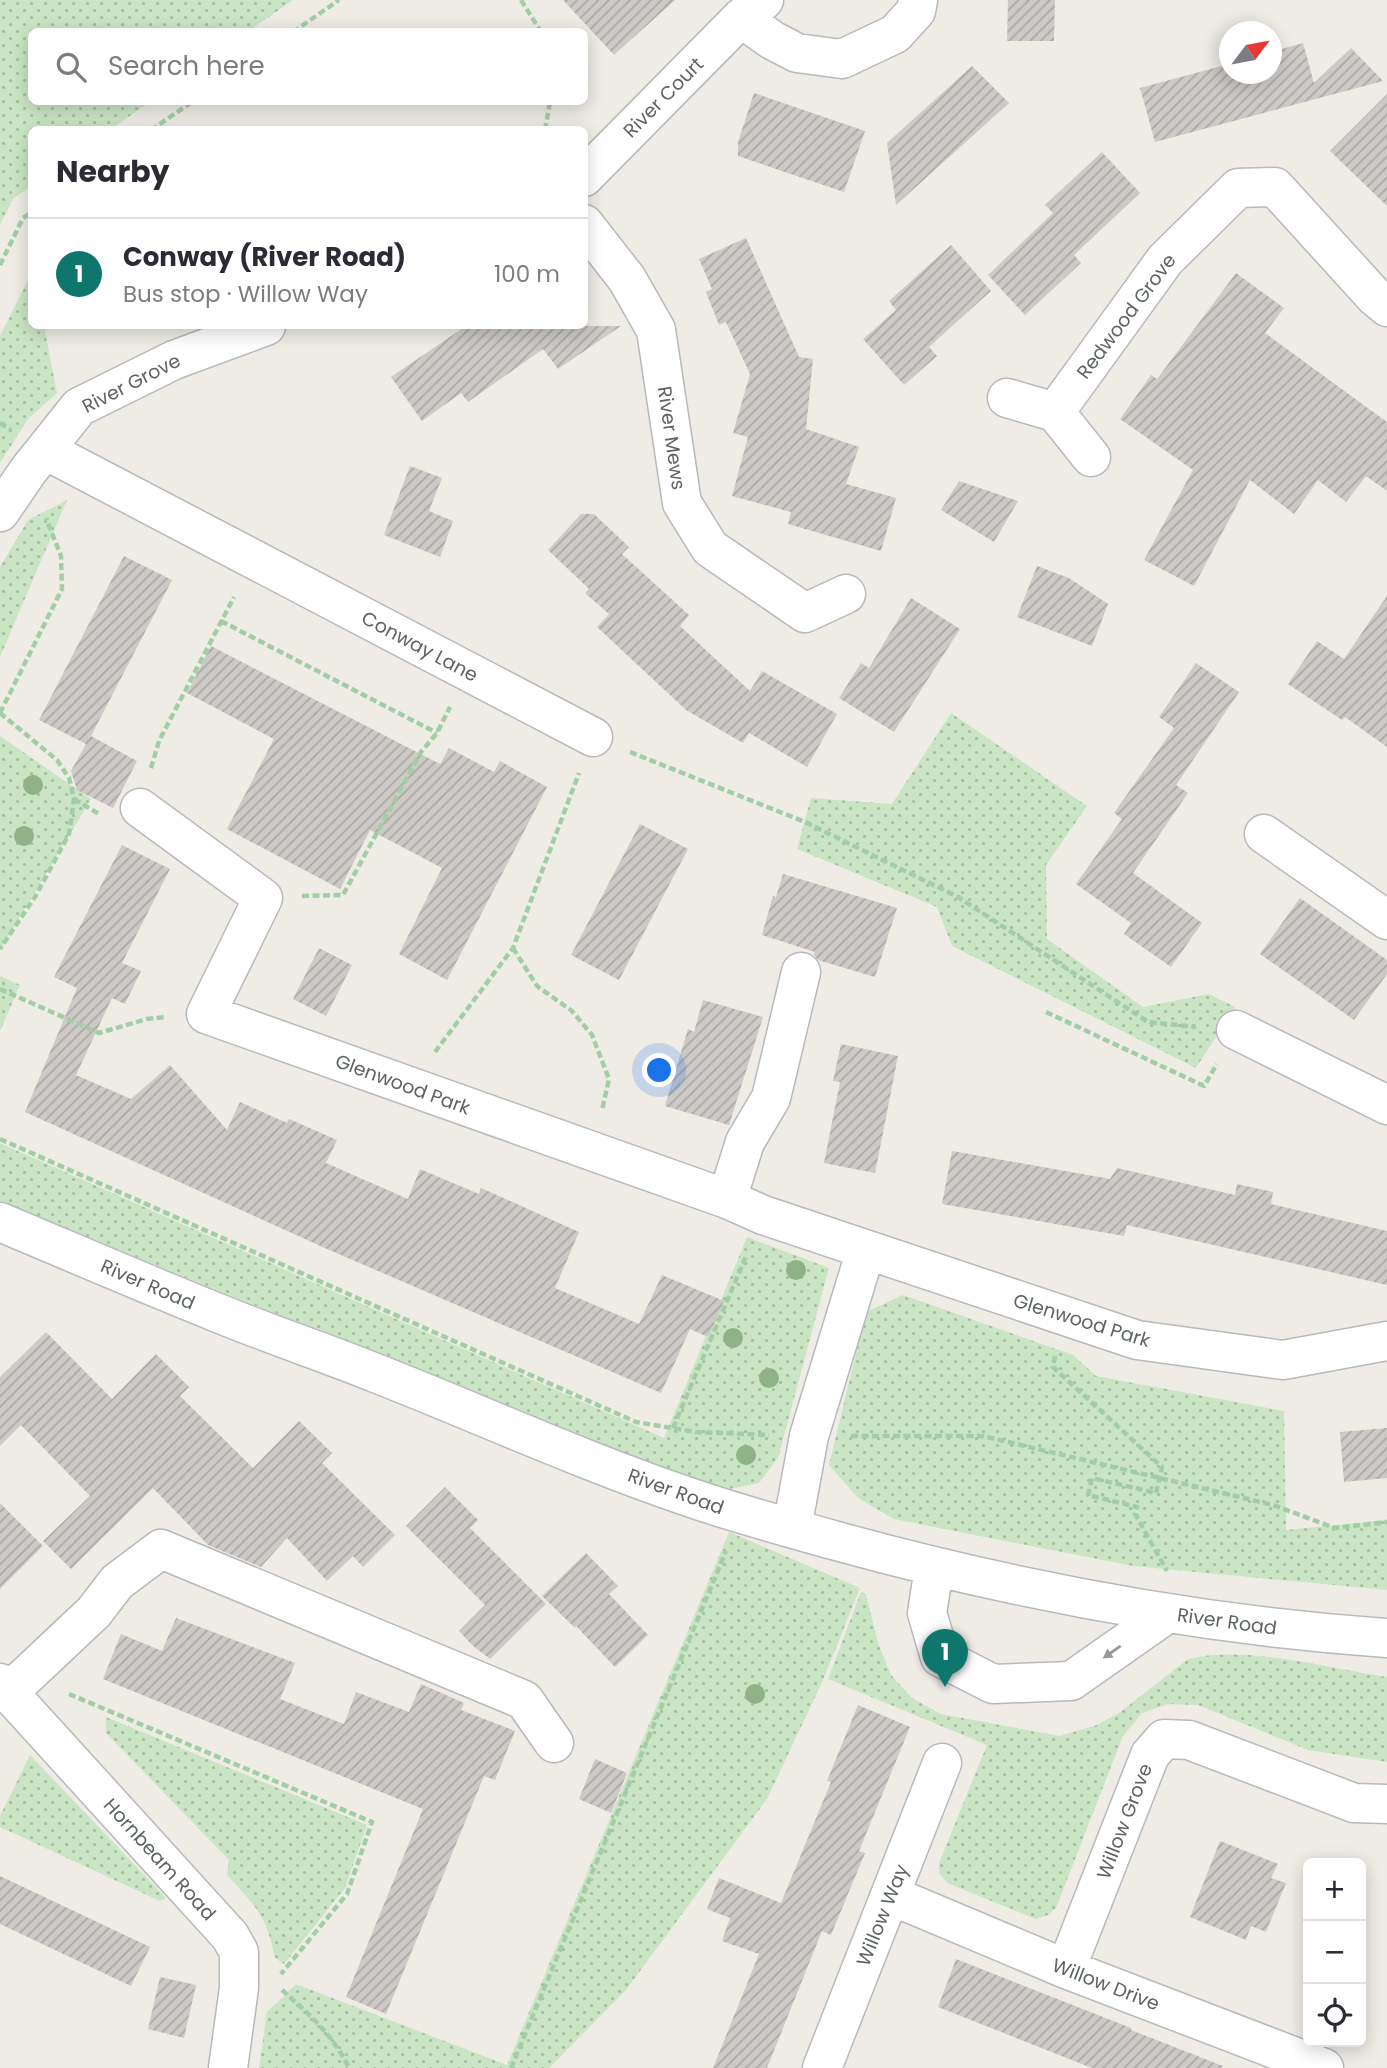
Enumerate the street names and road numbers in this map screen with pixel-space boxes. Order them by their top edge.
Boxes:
street label: River Court [617,51,710,144]
street label: Redwood Grove [1070,248,1182,385]
street label: River Grove [77,347,185,420]
street label: River Mews [651,384,692,492]
street label: Conway Lane [357,604,483,688]
street label: Glenwood Park [332,1048,474,1121]
street label: River Road [96,1252,199,1316]
street label: Glenwood Park [1010,1287,1154,1354]
street label: River Road [624,1462,728,1521]
street label: River Road [1175,1601,1278,1642]
street label: Willow Grove [1090,1759,1159,1883]
street label: Hornbeam Road [97,1792,222,1926]
street label: Willow Way [850,1860,915,1970]
street label: Willow Drive [1048,1952,1163,2017]

